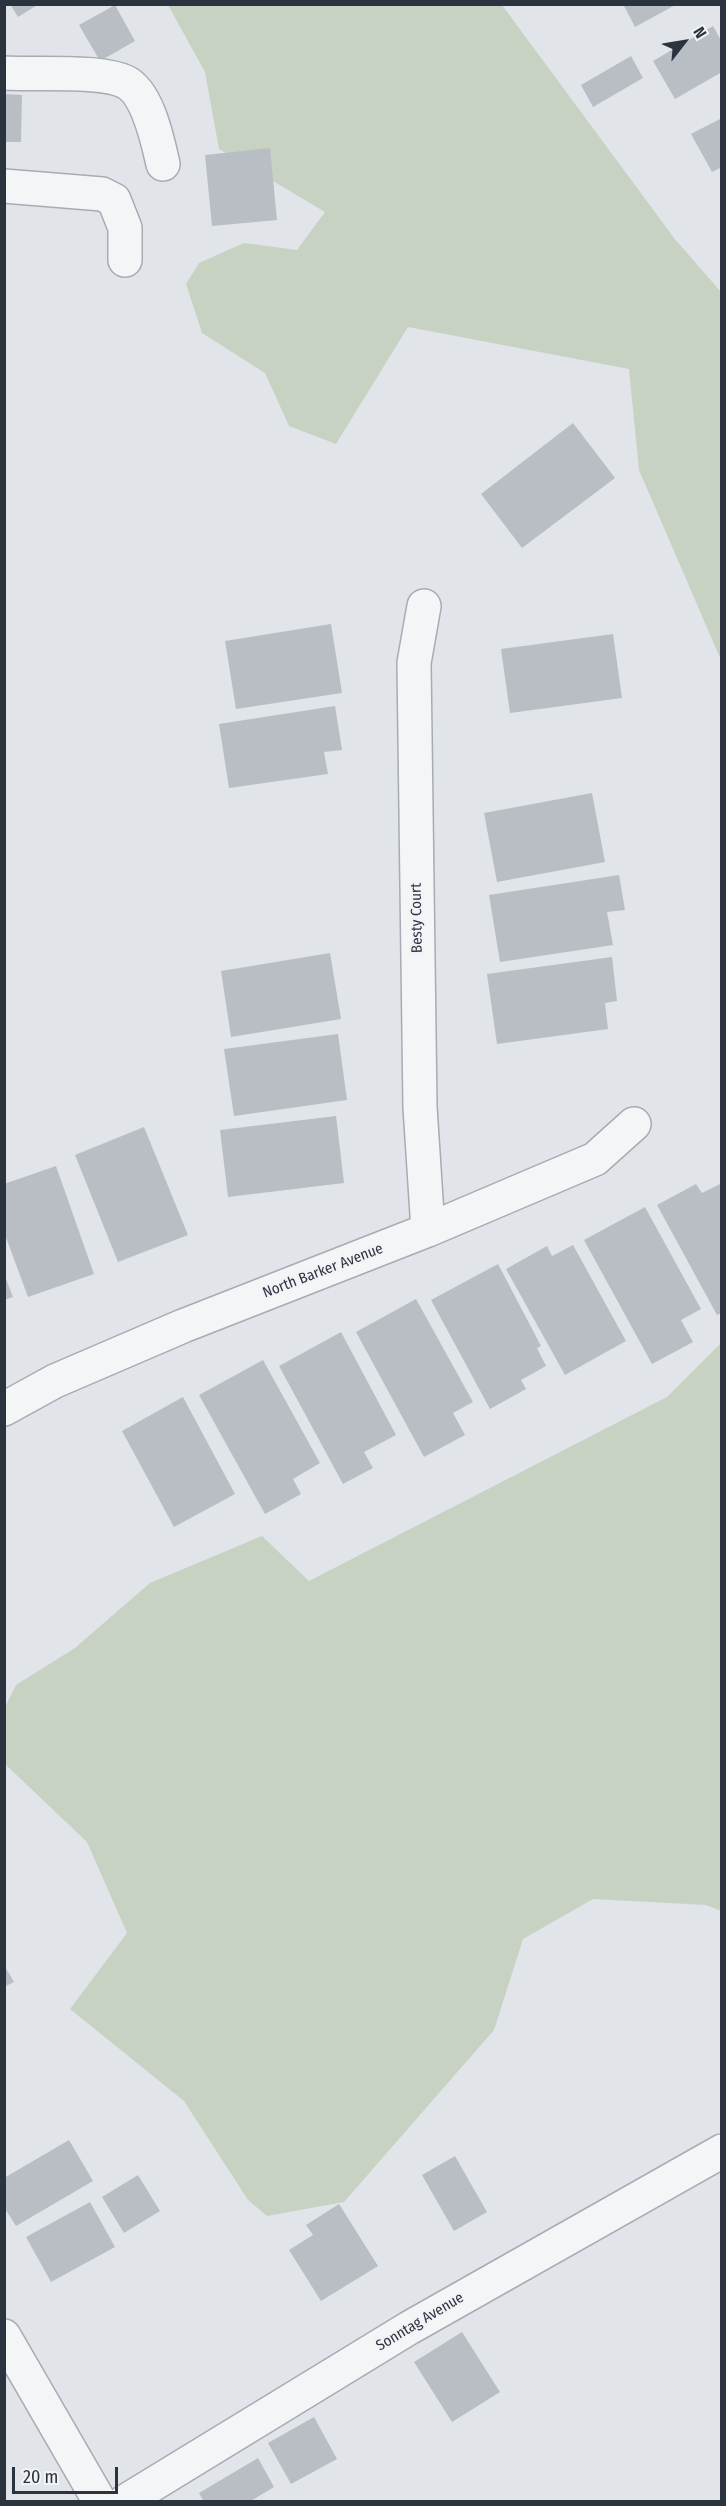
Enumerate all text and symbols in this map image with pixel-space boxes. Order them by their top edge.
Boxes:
north arrow [654,12,714,72]
text: N [689,23,710,41]
street label: Besty Court [407,883,427,953]
street label: North Barker Avenue [260,1240,386,1302]
street label: Sonntag Avenue [373,2289,467,2355]
scale bar [15,2455,122,2493]
text: 20 m [23,2466,58,2488]

